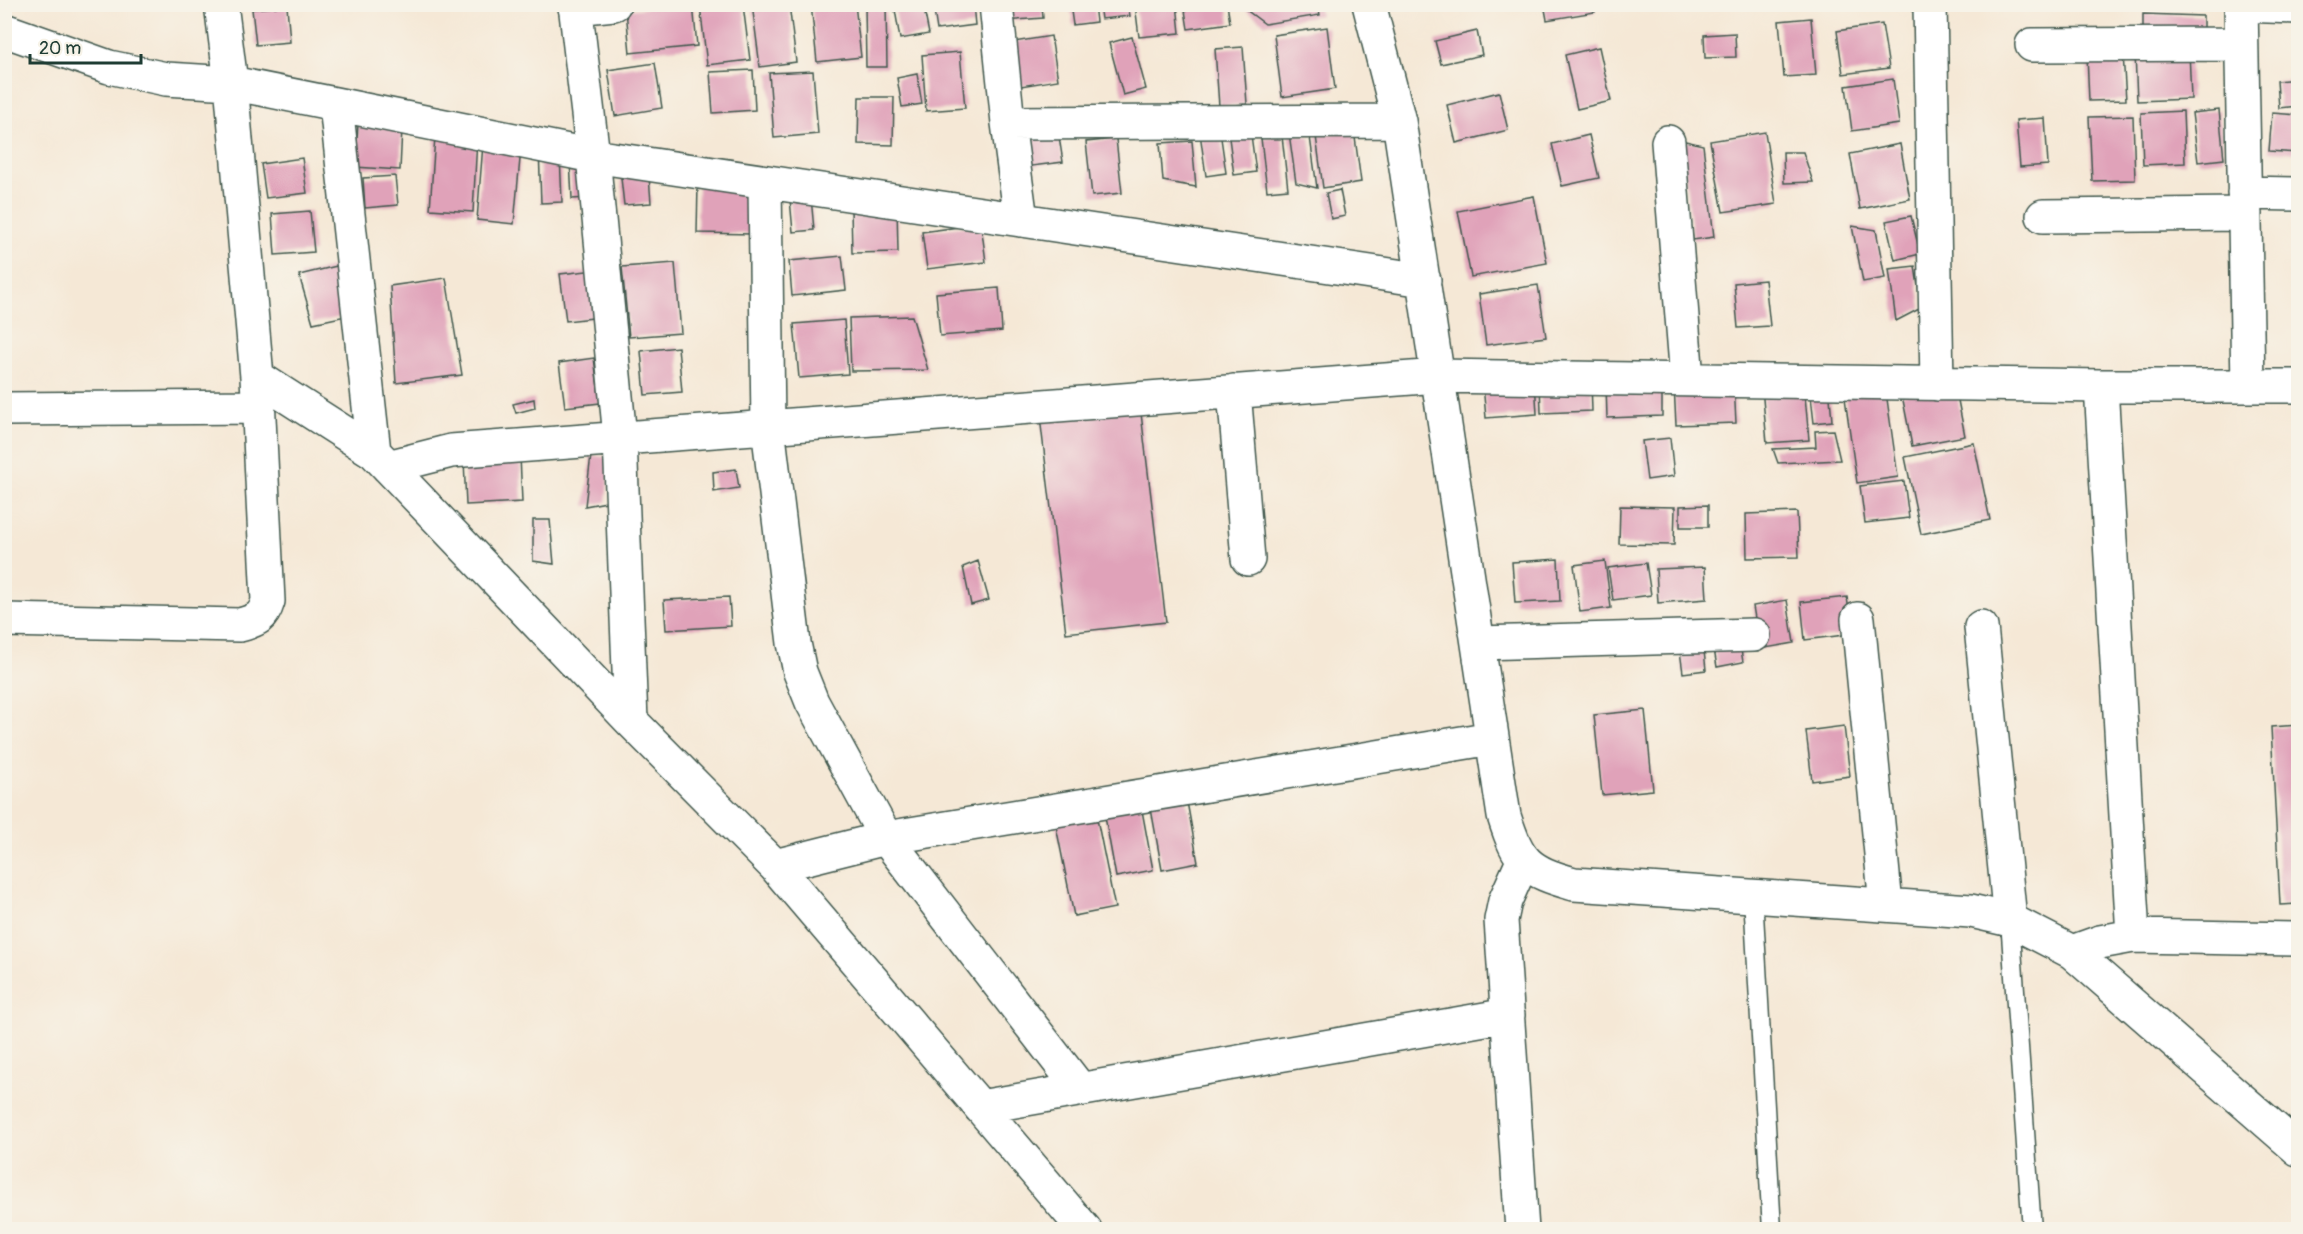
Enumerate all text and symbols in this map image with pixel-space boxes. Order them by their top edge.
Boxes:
scale bar [30,27,141,65]
text: 20 m [39,37,81,60]

